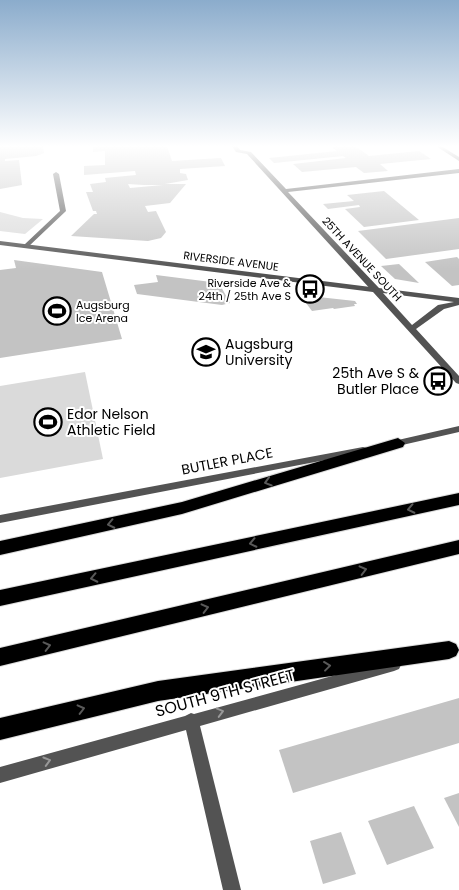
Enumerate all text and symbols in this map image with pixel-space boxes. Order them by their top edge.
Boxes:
street label: 25TH AVENUE SOUTH [319,213,405,305]
street label: RIVERSIDE AVENUE [182,247,280,275]
bus stop icon: Riverside Ave & 24th / 25th Ave S [295,274,325,304]
place label: Riverside Ave & 24th / 25th Ave S [199,275,292,304]
sports icon: Augsburg Ice Arena [42,296,72,326]
place label: Augsburg Ice Arena [76,297,130,326]
place label: Augsburg University [225,334,293,370]
school or university icon: Augsburg University [191,337,221,367]
place label: 25th Ave S & Butler Place [332,363,420,399]
bus stop icon: 25th Ave S & Butler Place [423,366,453,396]
place label: Edor Nelson Athletic Field [67,404,155,440]
sports icon: Edor Nelson Athletic Field [33,407,63,437]
street label: BUTLER PLACE [180,442,274,480]
one-way arrow [264,477,272,487]
one-way arrow [407,503,416,514]
one-way arrow [106,518,115,529]
one-way arrow [248,538,257,548]
one-way arrow [359,565,368,576]
one-way arrow [89,572,98,583]
one-way arrow [201,603,210,614]
one-way arrow [43,641,52,652]
one-way arrow [323,662,332,672]
street label: SOUTH 9TH STREET [153,663,298,723]
one-way arrow [77,704,85,714]
one-way arrow [216,708,224,718]
one-way arrow [42,757,50,767]

